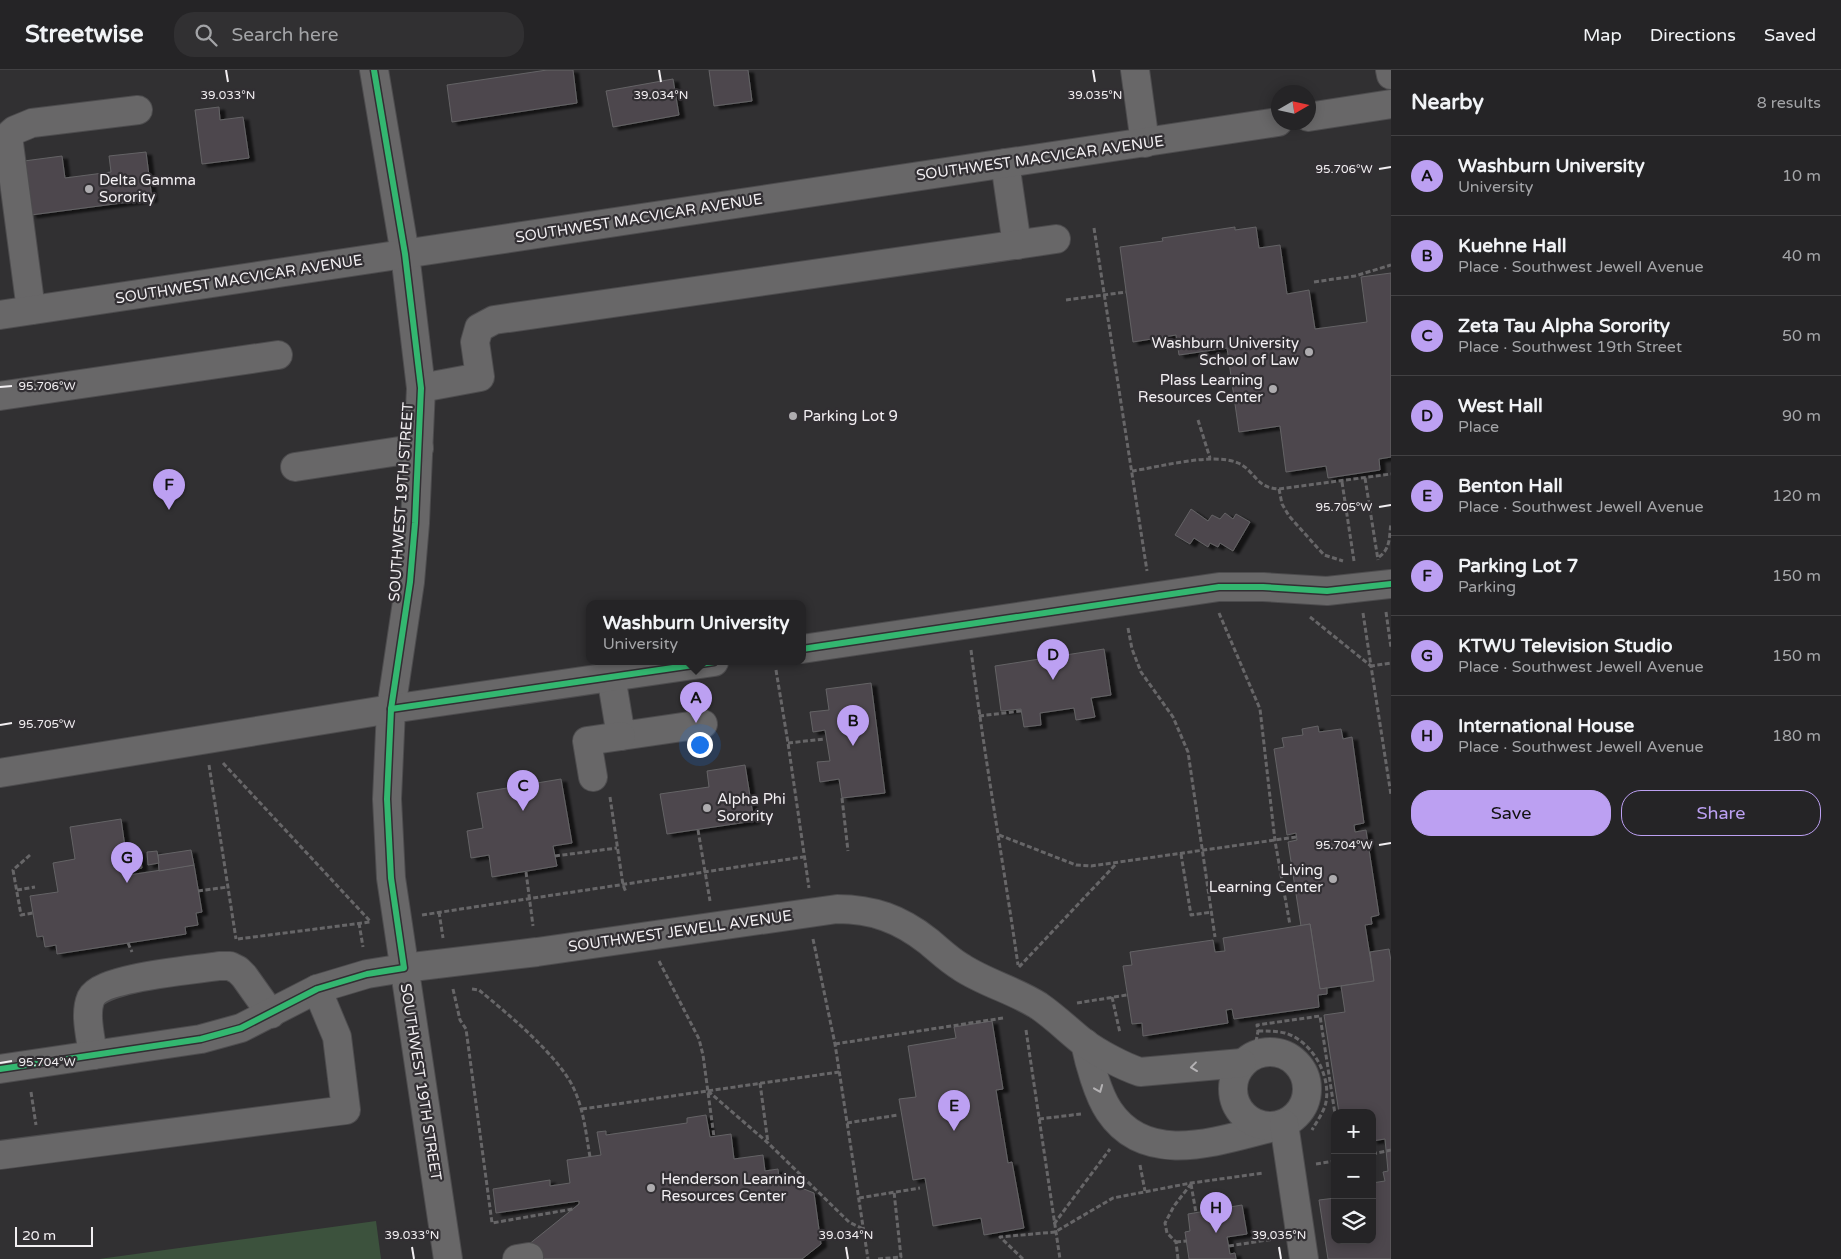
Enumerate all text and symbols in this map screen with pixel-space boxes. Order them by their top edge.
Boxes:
search box [174,12,524,57]
text: Streetwise [25,20,144,49]
icon: search [192,21,220,49]
text: Search here [232,24,338,46]
text: Map [1583,24,1622,46]
text: Directions [1650,24,1736,46]
text: Saved [1764,24,1816,46]
north arrow [1271,85,1316,130]
text: 39.033°N [201,88,255,102]
text: 39.034°N [634,88,688,102]
text: 39.035°N [1068,88,1122,102]
text: Nearby [1411,90,1484,115]
text: 8 results [1757,93,1821,113]
street label: SOUTHWEST MACVICAR AVENUE [915,132,1165,184]
text: Washburn University [1458,155,1645,177]
text: 95.706°W [1315,162,1373,176]
text: A [1421,166,1433,186]
text: 10 m [1782,166,1821,186]
place label: Delta Gamma Sorority [99,171,196,206]
text: University [1458,177,1533,197]
marker: Delta Gamma Sorority [83,183,95,195]
street label: SOUTHWEST MACVICAR AVENUE [514,190,764,246]
text: Kuehne Hall [1458,235,1566,257]
text: B [1421,246,1433,266]
text: 40 m [1782,246,1821,266]
street label: SOUTHWEST MACVICAR AVENUE [114,251,364,307]
text: Place · Southwest Jewell Avenue [1458,257,1704,277]
text: Zeta Tau Alpha Sorority [1458,315,1670,337]
text: C [1421,326,1433,346]
text: 50 m [1782,326,1821,346]
place label: Washburn University School of Law [1152,334,1299,369]
text: Place · Southwest 19th Street [1458,337,1682,357]
marker: Washburn University School of Law [1303,346,1315,358]
place label: Plass Learning Resources Center [1138,371,1263,406]
text: 95.706°W [18,379,76,393]
marker: Plass Learning Resources Center [1267,383,1279,395]
text: West Hall [1458,395,1543,417]
street label: SOUTHWEST 19TH STREET [385,402,417,602]
text: D [1421,406,1433,426]
text: 90 m [1782,406,1821,426]
place label: Parking Lot 9 [803,407,898,425]
marker: Parking Lot 9 [787,410,799,422]
text: Place [1458,417,1499,437]
pin: F [153,469,185,510]
text: Benton Hall [1458,475,1563,497]
text: E [1422,486,1432,506]
text: 120 m [1772,486,1821,506]
text: Place · Southwest Jewell Avenue [1458,497,1704,517]
text: 95.705°W [1316,500,1373,514]
text: Parking Lot 7 [1458,555,1578,577]
text: F [1422,566,1432,586]
text: 150 m [1772,566,1821,586]
text: Parking [1458,577,1516,597]
popup [586,600,806,665]
text: Washburn University [603,612,789,634]
text: University [603,634,678,654]
text: KTWU Television Studio [1458,635,1672,657]
pin: D [1037,639,1069,680]
text: G [1421,646,1433,666]
text: 150 m [1772,646,1821,666]
text: Place · Southwest Jewell Avenue [1458,657,1704,677]
pin: A [680,682,712,723]
pin: B [837,705,869,746]
text: International House [1458,715,1634,737]
text: 95.705°W [19,717,76,731]
text: H [1421,726,1433,746]
text: 180 m [1772,726,1821,746]
your location [687,732,713,758]
text: Place · Southwest Jewell Avenue [1458,737,1704,757]
pin: C [507,770,539,811]
place label: Alpha Phi Sorority [717,790,786,825]
button: Save [1411,790,1611,836]
button: Share [1621,790,1821,836]
marker: Alpha Phi Sorority [701,802,713,814]
text: 95.704°W [1315,838,1373,852]
pin: G [111,842,143,883]
place label: Living Learning Center [1209,861,1323,896]
marker: Living Learning Center [1327,873,1339,885]
street label: SOUTHWEST JEWELL AVENUE [567,906,793,956]
street label: SOUTHWEST 19TH STREET [396,982,446,1182]
text: 95.704°W [18,1055,76,1069]
one-way arrow [1190,1061,1198,1072]
one-way arrow [1093,1084,1104,1093]
pin: E [938,1090,970,1131]
map controls [1331,1109,1376,1244]
button: + [1331,1109,1376,1154]
button: − [1331,1154,1376,1199]
place label: Henderson Learning Resources Center [661,1170,806,1205]
marker: Henderson Learning Resources Center [645,1182,657,1194]
pin: H [1200,1192,1232,1233]
button: layers [1331,1199,1376,1244]
scale bar [15,1224,92,1247]
text: 20 m [22,1227,56,1244]
text: 39.033°N [385,1228,439,1242]
text: 39.034°N [819,1228,873,1242]
text: 39.035°N [1252,1228,1306,1242]

